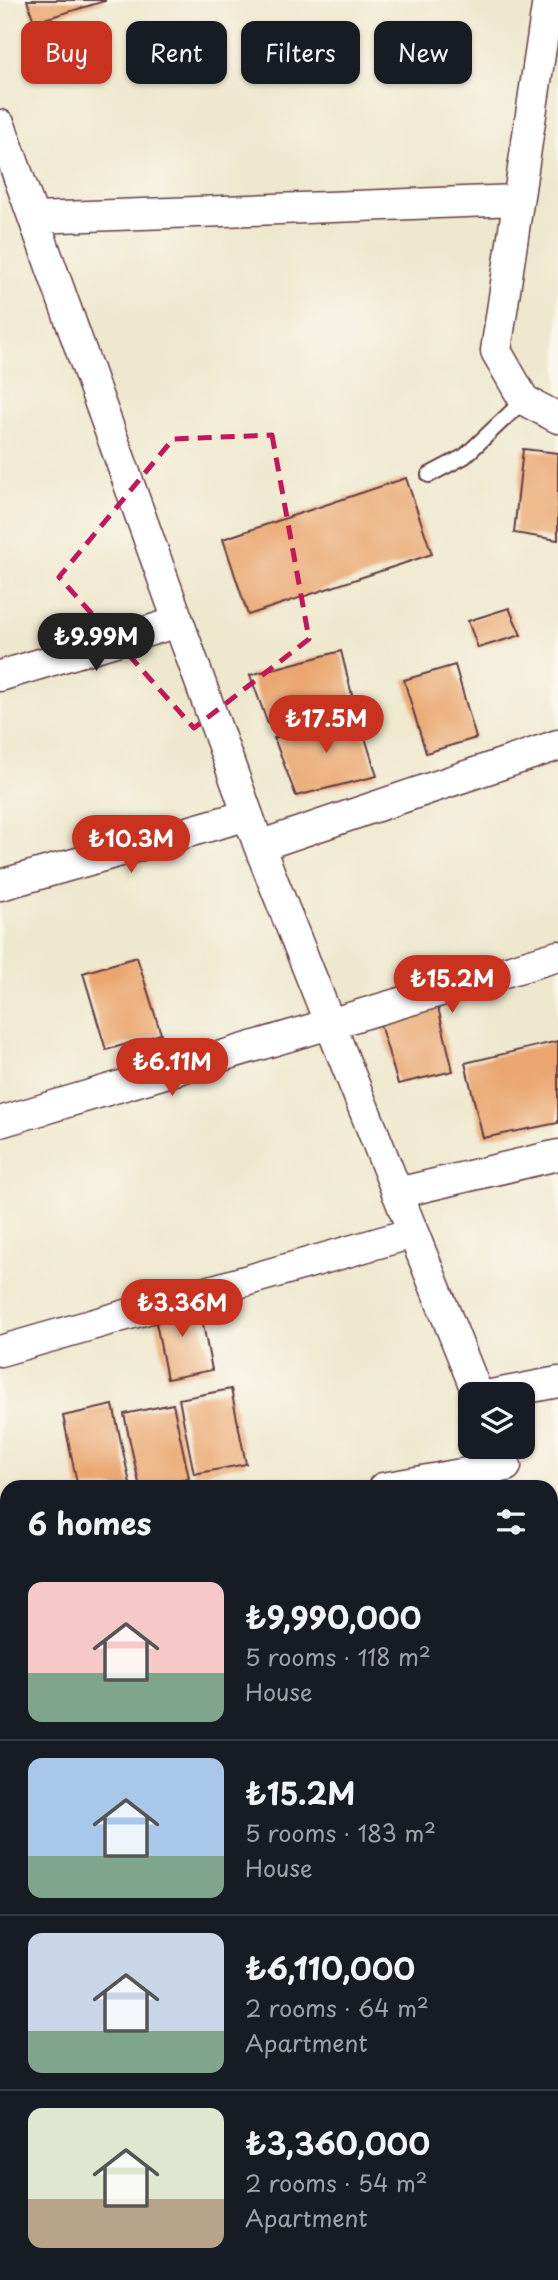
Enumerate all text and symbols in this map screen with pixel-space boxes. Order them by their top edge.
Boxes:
chip: Buy [21,21,112,84]
chip: Rent [126,21,227,84]
chip: Filters [241,21,360,84]
chip: New [374,21,472,84]
pin: ₺9.99M [39,614,153,673]
text: ₺9.99M [54,618,138,653]
pin: ₺17.5M [269,696,383,755]
text: ₺17.5M [285,700,367,735]
pin: ₺10.3M [74,816,188,875]
text: ₺10.3M [88,820,174,855]
pin: ₺15.2M [395,956,509,1015]
text: ₺15.2M [410,960,494,995]
pin: ₺6.11M [115,1038,229,1098]
text: ₺6.11M [132,1043,212,1078]
pin: ₺3.36M [125,1280,239,1339]
text: ₺3.36M [137,1284,227,1319]
map controls [458,1382,535,1459]
button: layers [458,1382,535,1459]
text: 6 homes [28,1500,151,1545]
icon: filters [492,1503,530,1541]
text: ₺9,990,000 [245,1594,421,1639]
icon: home [84,1610,168,1694]
text: 5 rooms · 118 m² [245,1639,431,1674]
text: House [245,1674,312,1709]
text: ₺15.2M [245,1770,355,1815]
icon: home [84,1786,168,1870]
text: 5 rooms · 183 m² [245,1815,436,1850]
text: House [245,1850,312,1885]
text: ₺6,110,000 [245,1945,415,1990]
icon: home [84,1961,168,2045]
text: 2 rooms · 64 m² [245,1990,429,2025]
text: Apartment [245,2025,368,2060]
text: ₺3,360,000 [245,2120,430,2165]
icon: home [84,2136,168,2220]
text: 2 rooms · 54 m² [245,2165,428,2200]
text: Apartment [245,2200,368,2235]

